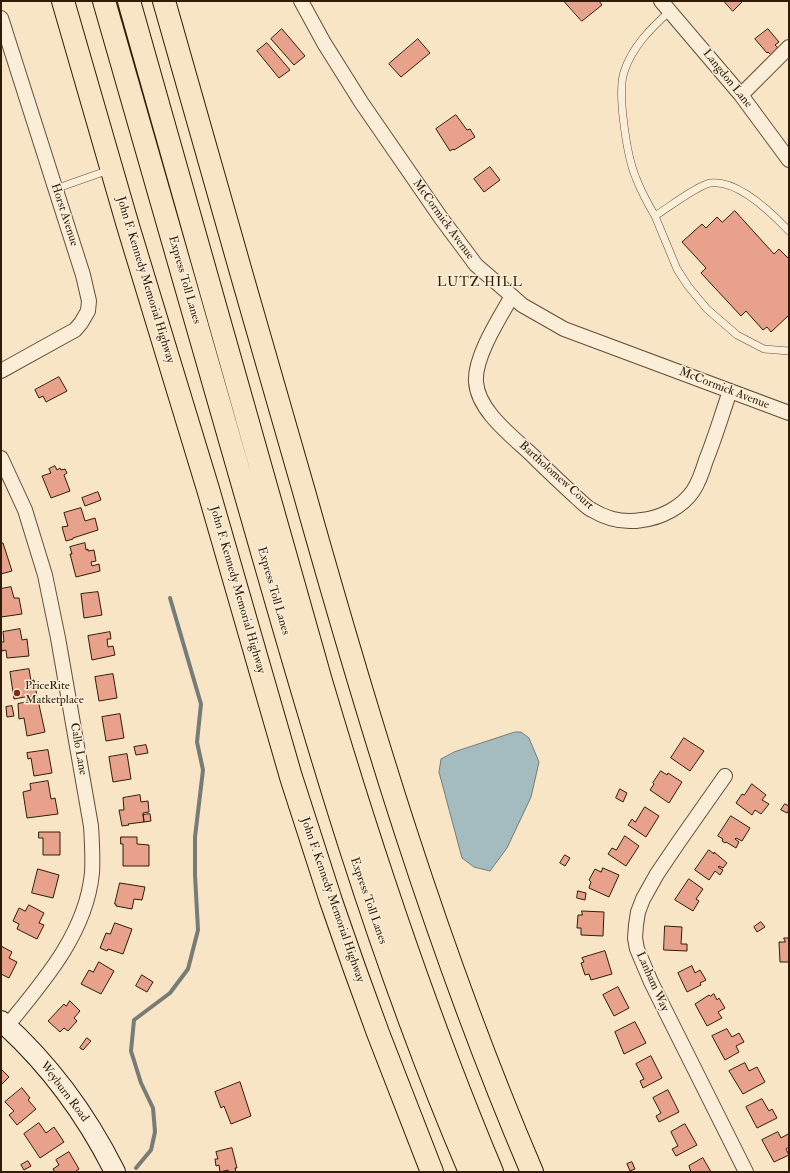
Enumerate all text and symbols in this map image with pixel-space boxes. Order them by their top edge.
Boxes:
street label: Langdon Lane [699,47,755,111]
street label: McCormick Avenue [409,177,477,263]
street label: Horst Avenue [47,182,81,248]
street label: John F. Kennedy Memorial Highway [113,195,177,365]
street label: Express Toll Lanes [165,234,203,326]
district label: LUTZ HILL [437,275,523,291]
street label: McCormick Avenue [677,365,771,413]
street label: Bartholomew Court [516,439,596,513]
street label: John F. Kennedy Memorial Highway [206,505,268,675]
street label: Express Toll Lanes [254,545,292,637]
place label: PriceRite Matketplace [25,679,84,707]
marker: PriceRite Matketplace [12,688,22,698]
street label: Callo Lane [66,722,90,776]
street label: John F. Kennedy Memorial Highway [297,816,367,984]
street label: Express Toll Lanes [346,856,390,946]
street label: Lanham Way [632,950,672,1014]
street label: Weyburn Road [37,1059,91,1125]

